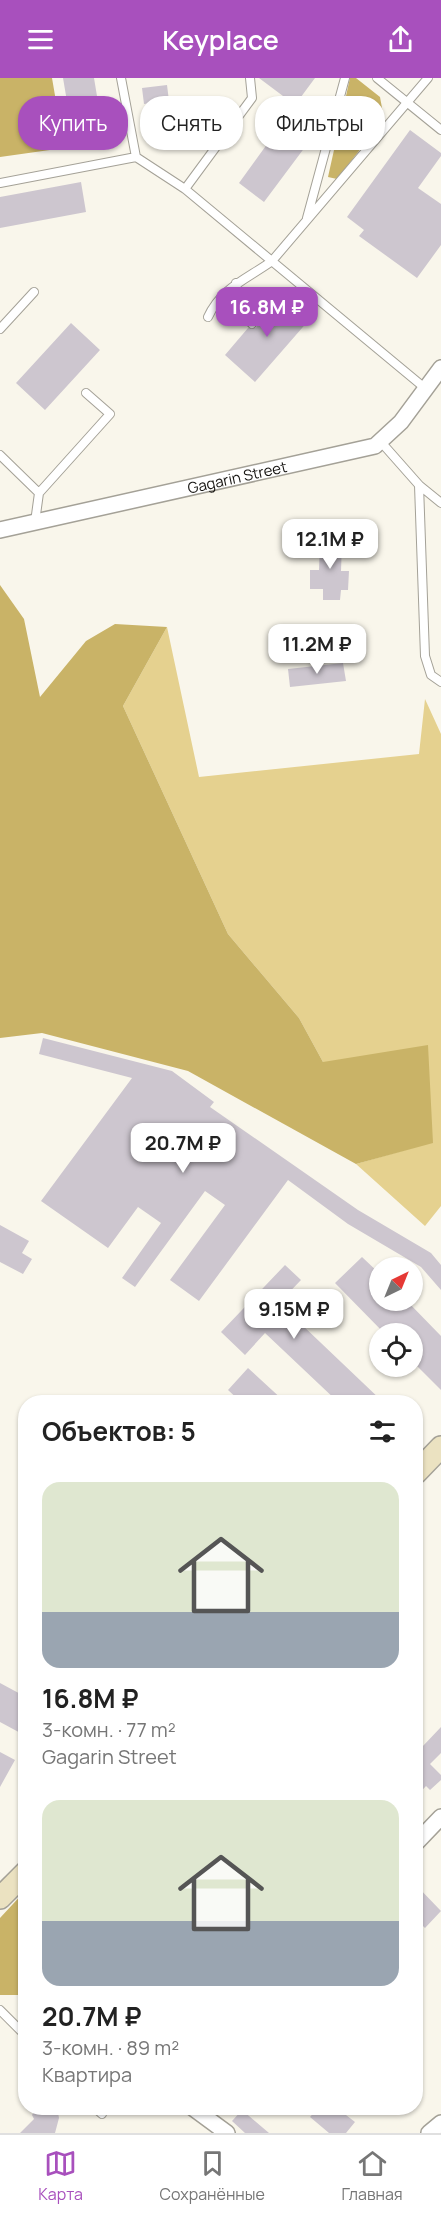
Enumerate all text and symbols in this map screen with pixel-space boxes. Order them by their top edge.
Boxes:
text: Keyplace [162,21,279,58]
icon: menu [24,23,57,56]
icon: share [384,23,417,56]
chip: Купить [18,96,128,150]
chip: Снять [140,96,243,150]
chip: Фильтры [255,96,385,150]
pin: 16.8M ₽ [212,287,322,338]
text: 16.8M ₽ [230,293,304,320]
street label: Gagarin Street [185,456,289,498]
pin: 12.1M ₽ [275,519,385,570]
text: 12.1M ₽ [296,525,364,552]
pin: 11.2M ₽ [262,624,372,675]
text: 11.2M ₽ [282,630,352,657]
pin: 20.7M ₽ [128,1123,238,1174]
text: 20.7M ₽ [145,1129,221,1156]
north arrow [369,1257,423,1311]
map controls [369,1257,423,1377]
pin: 9.15M ₽ [239,1289,349,1340]
text: 9.15M ₽ [258,1295,330,1322]
button: locate [369,1323,423,1377]
text: Объектов: 5 [42,1413,196,1449]
icon: filters [366,1415,399,1448]
icon: home [167,1521,275,1629]
text: 16.8M ₽ [42,1680,139,1716]
text: 3-комн. · 77 m² [42,1716,176,1743]
text: Gagarin Street [42,1743,177,1770]
icon: home [167,1839,275,1947]
text: 20.7M ₽ [42,1998,142,2034]
text: 3-комн. · 89 m² [42,2034,179,2061]
text: Квартира [42,2061,132,2088]
tab: Карта [38,2147,83,2205]
tab: Сохранённые [160,2147,265,2205]
tab: Главная [342,2147,403,2205]

